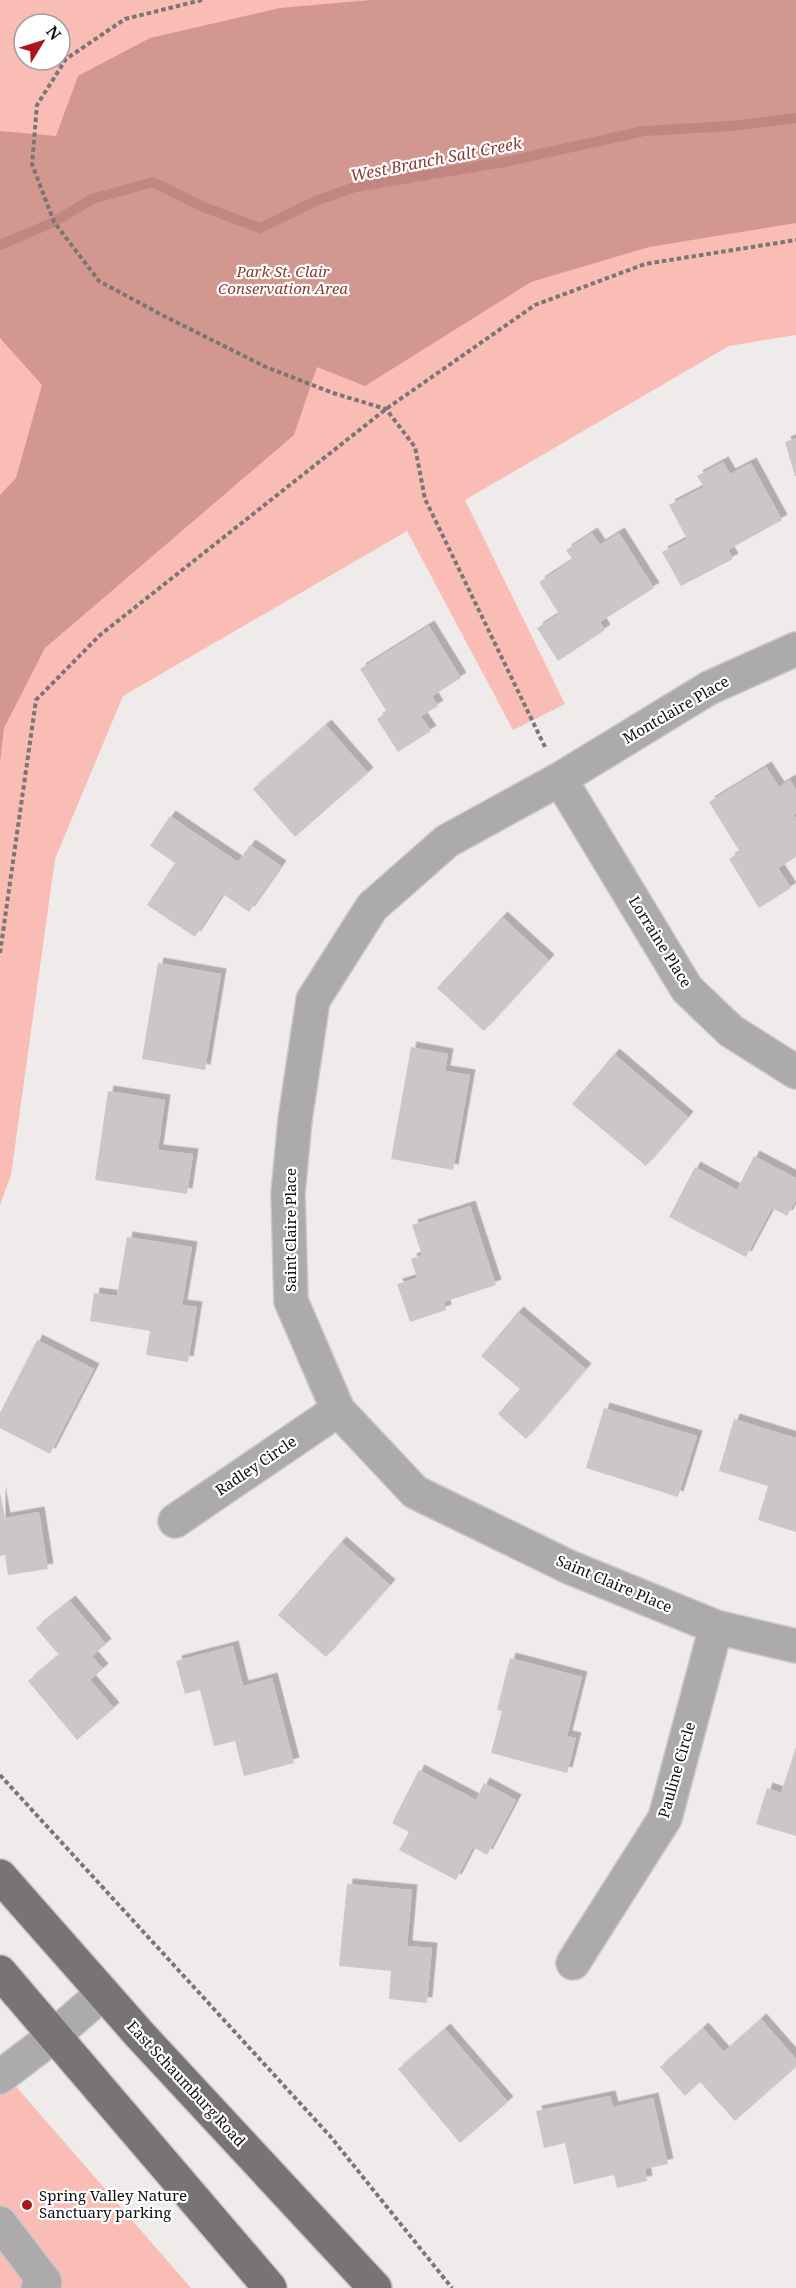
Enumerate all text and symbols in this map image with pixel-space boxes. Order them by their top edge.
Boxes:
north arrow [12,12,72,72]
text: N [41,21,67,45]
water label: West Branch Salt Creek [348,131,524,186]
park label: Park St. Clair Conservation Area [218,261,348,298]
street label: Montclaire Place [619,671,732,748]
street label: Lorraine Place [625,892,697,991]
street label: Saint Claire Place [280,1168,300,1292]
street label: Radley Circle [211,1431,300,1500]
street label: Saint Claire Place [553,1550,675,1616]
street label: Pauline Circle [653,1719,699,1820]
street label: East Schaumburg Road [123,2016,250,2150]
place label: Spring Valley Nature Sanctuary parking [39,2185,187,2222]
marker: Spring Valley Nature Sanctuary parking [20,2198,34,2212]

